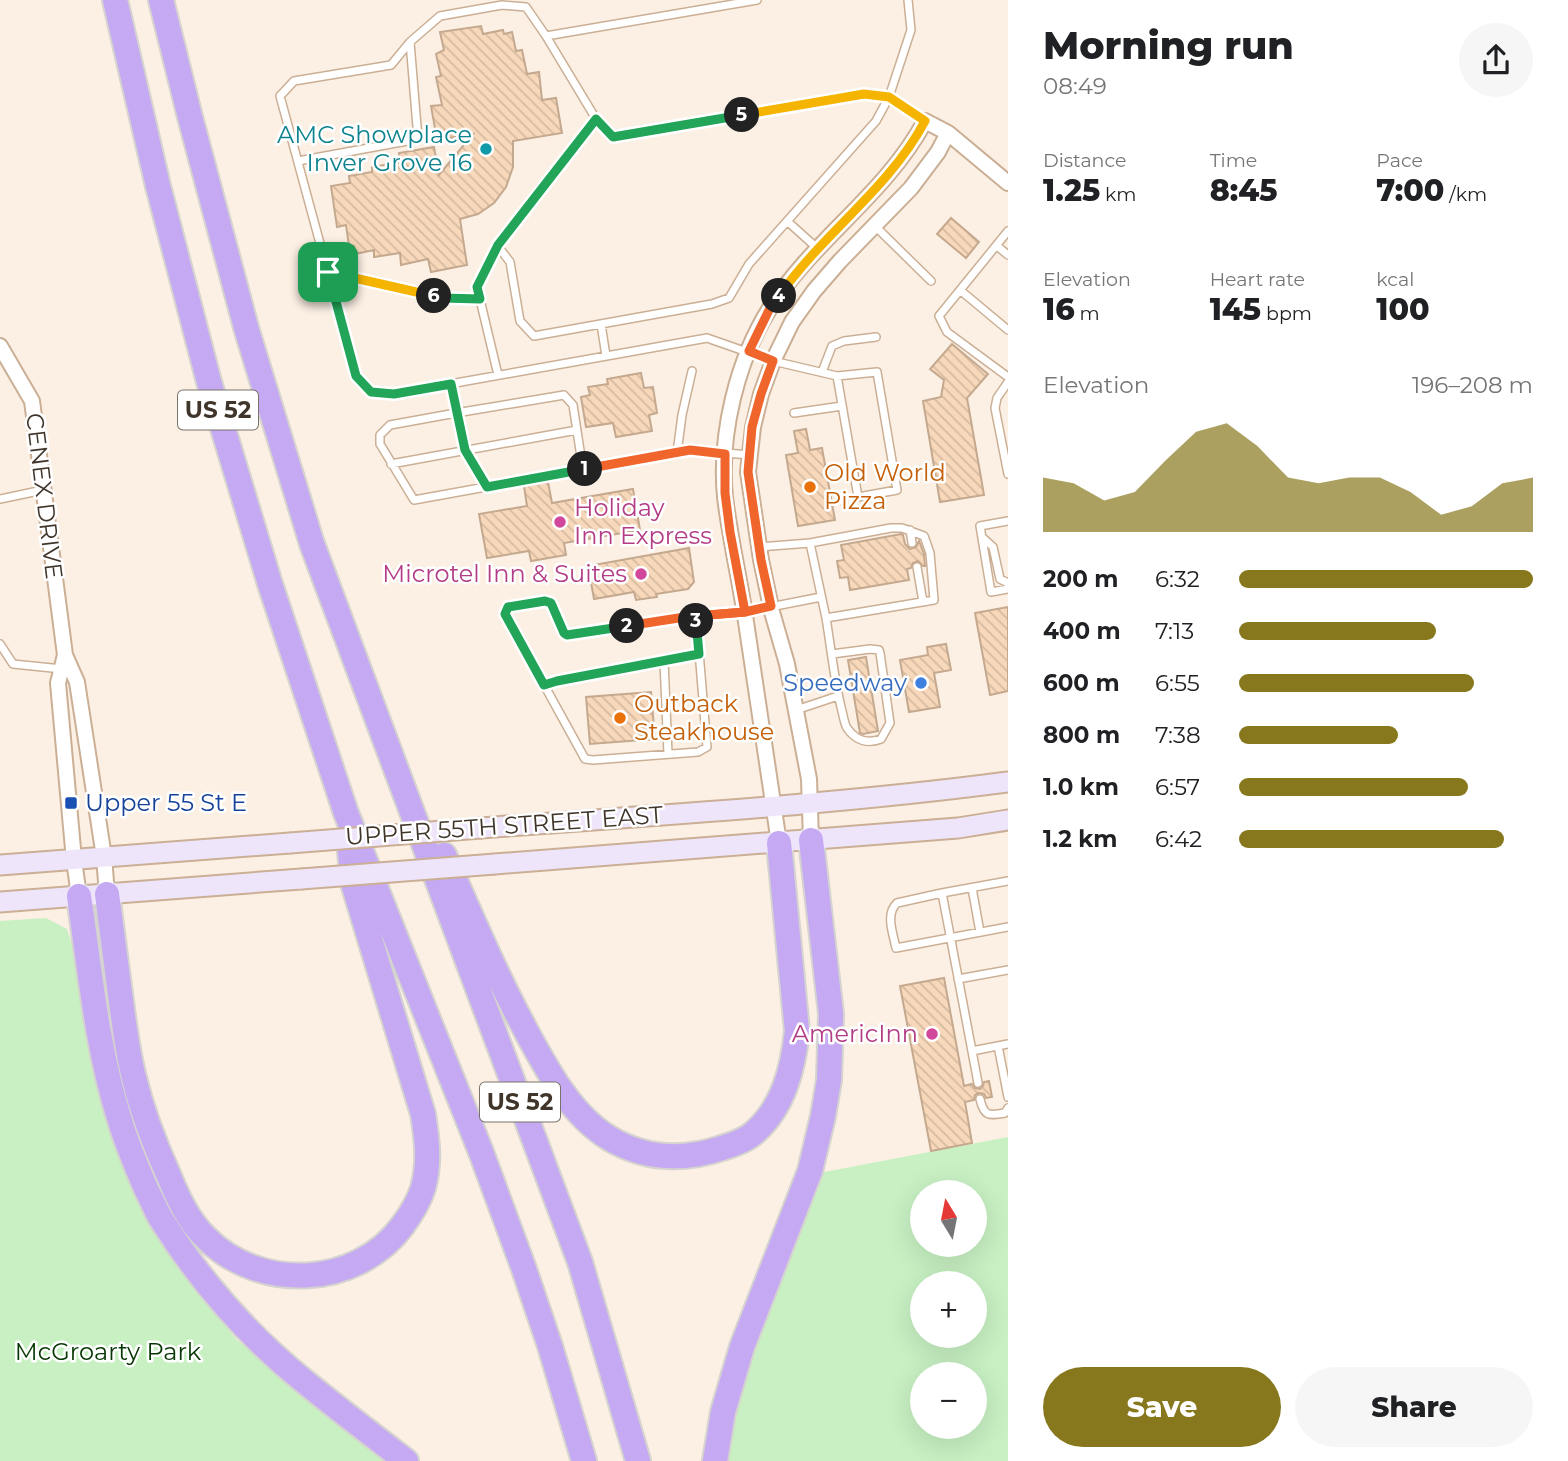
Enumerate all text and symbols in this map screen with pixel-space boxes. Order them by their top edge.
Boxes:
text: Morning run [1043,22,1294,69]
button: share [1459,23,1533,97]
text: 08:49 [1043,72,1107,100]
pin: 5 [724,97,760,132]
text: 5 [736,103,747,126]
place label: AMC Showplace Inver Grove 16 [277,120,472,177]
marker: AMC Showplace Inver Grove 16 [478,141,494,157]
text: Distance [1043,149,1126,172]
text: Time [1210,149,1257,172]
text: Pace [1376,149,1423,172]
text: 1.25 [1043,172,1100,209]
text: 8:45 [1210,172,1277,209]
text: 7:00 [1376,172,1444,209]
text: km [1100,183,1136,206]
text: /km [1444,183,1487,206]
pin [298,242,358,302]
icon: arrive [309,253,347,291]
text: Elevation [1043,268,1131,291]
text: Heart rate [1210,268,1305,291]
text: kcal [1376,268,1414,291]
pin: 6 [416,278,452,314]
pin: 4 [762,278,796,314]
text: 6 [427,284,440,307]
text: 4 [772,284,785,307]
text: 16 [1043,291,1075,328]
text: 145 [1210,291,1261,328]
text: 100 [1376,291,1430,328]
text: m [1075,302,1100,325]
text: bpm [1261,302,1312,325]
text: Elevation [1043,371,1149,399]
text: 196–208 m [1412,371,1533,399]
road number: US 52 [178,390,258,430]
street label: CENEX DRIVE [20,411,69,581]
pin: 1 [568,452,602,486]
text: 1 [581,457,588,480]
place label: Old World Pizza [824,458,946,515]
marker: Old World Pizza [802,479,818,495]
place label: Holiday Inn Express [574,493,712,550]
marker: Holiday Inn Express [552,514,568,530]
place label: Microtel Inn & Suites [382,559,627,588]
text: 200 m [1043,565,1118,593]
text: 6:32 [1155,565,1200,593]
marker: Microtel Inn & Suites [633,566,649,582]
pin: 3 [678,604,714,638]
pin: 2 [610,608,644,644]
text: 3 [690,609,701,632]
text: 2 [621,614,632,637]
text: 400 m [1043,617,1121,645]
text: 7:13 [1155,617,1194,645]
place label: Speedway [783,668,907,697]
text: 600 m [1043,669,1120,697]
text: 6:55 [1155,669,1200,697]
marker: Speedway [913,675,929,691]
place label: Outback Steakhouse [634,689,774,746]
marker: Outback Steakhouse [612,710,628,726]
text: 800 m [1043,721,1120,749]
text: 7:38 [1155,721,1201,749]
text: 1.0 km [1043,773,1119,801]
text: 6:57 [1155,773,1200,801]
place label: Upper 55 St E [85,788,247,817]
marker: Upper 55 St E [63,795,79,811]
street label: UPPER 55TH STREET EAST [344,800,664,851]
text: 1.2 km [1043,825,1117,853]
text: 6:42 [1155,825,1202,853]
place label: AmericInn [792,1019,918,1048]
marker: AmericInn [924,1026,940,1042]
road number: US 52 [480,1082,560,1121]
north arrow [910,1180,987,1256]
map controls [910,1180,987,1439]
button: + [910,1271,987,1348]
park label: McGroarty Park [15,1337,202,1366]
button: − [910,1362,987,1439]
button: Save [1043,1367,1281,1447]
button: Share [1295,1367,1533,1447]

